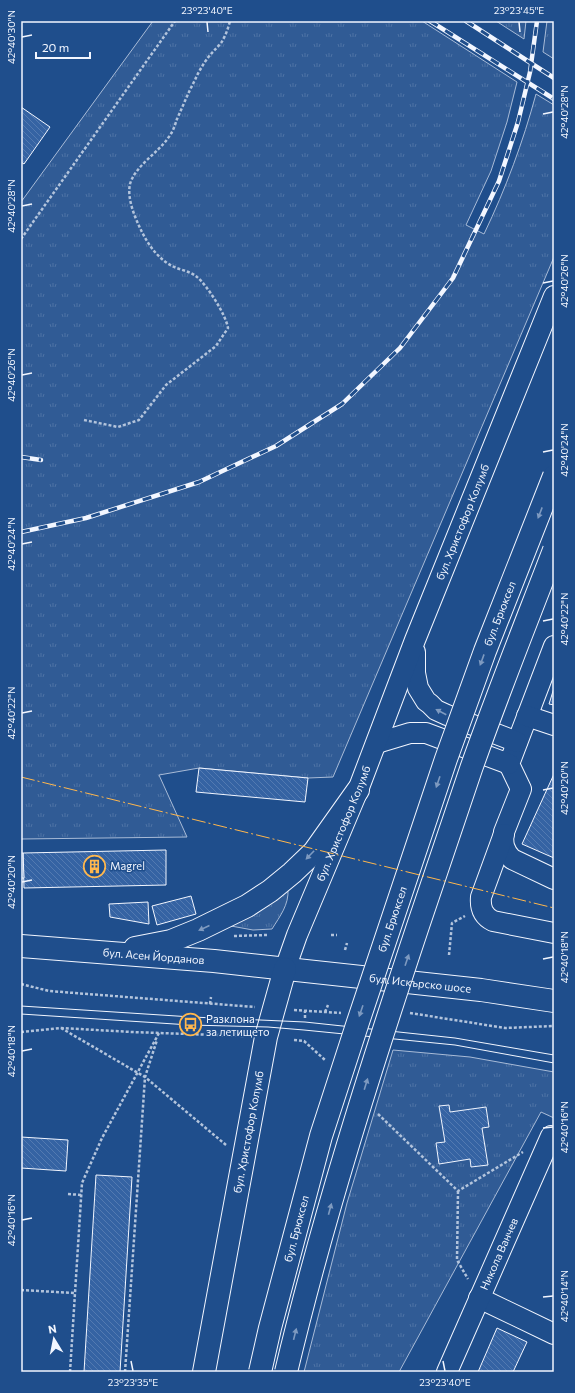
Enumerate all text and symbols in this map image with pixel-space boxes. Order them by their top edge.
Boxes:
text: 23°23'40"E [181,4,233,16]
text: 23°23'45"E [494,4,544,16]
text: 42°40'30"N [5,10,17,64]
scale bar [36,34,90,60]
text: 20 m [42,40,69,54]
text: 42°40'28"N [558,85,570,139]
text: 42°40'28"N [5,179,17,233]
text: 42°40'26"N [558,254,570,308]
text: 42°40'26"N [5,348,17,402]
text: 42°40'24"N [558,423,570,477]
street label: бул. Христофор Колумб [433,462,492,582]
one-way arrow [536,507,542,519]
text: 42°40'24"N [5,517,17,571]
street label: бул. Брюксел [481,579,518,648]
text: 42°40'22"N [558,592,570,646]
one-way arrow [479,654,485,666]
text: 42°40'22"N [5,686,17,740]
one-way arrow [435,709,447,715]
text: 42°40'20"N [558,761,570,815]
street label: бул. Христофор Колумб [313,763,373,883]
one-way arrow [435,776,441,788]
one-way arrow [305,850,315,860]
building icon: Magrel [82,853,108,879]
text: 42°40'20"N [5,855,17,909]
place label: Magrel [110,859,145,872]
street label: бул. Брюксел [375,885,409,954]
one-way arrow [197,925,209,931]
text: 42°40'18"N [558,931,570,983]
street label: бул. Асен Йорданов [102,945,205,966]
one-way arrow [404,954,410,966]
street label: бул. Искърско шосе [369,971,472,995]
one-way arrow [358,1006,364,1018]
bus stop icon: Разклона за летището [177,1012,203,1038]
place label: Разклона за летището [206,1012,270,1038]
text: 42°40'18"N [5,1025,17,1077]
street label: бул. Христофор Колумб [230,1069,266,1194]
one-way arrow [363,1078,369,1090]
text: 42°40'16"N [558,1101,570,1153]
text: 42°40'16"N [5,1194,17,1246]
street label: бул. Брюксел [281,1194,311,1263]
one-way arrow [327,1202,333,1214]
street label: Никола Ванчев [477,1216,520,1292]
text: 42°40'14"N [558,1270,570,1322]
north arrow [34,1319,74,1359]
text: N [47,1322,57,1336]
one-way arrow [293,1328,299,1340]
text: 23°23'35"E [108,1376,158,1388]
text: 23°23'40"E [419,1376,471,1388]

